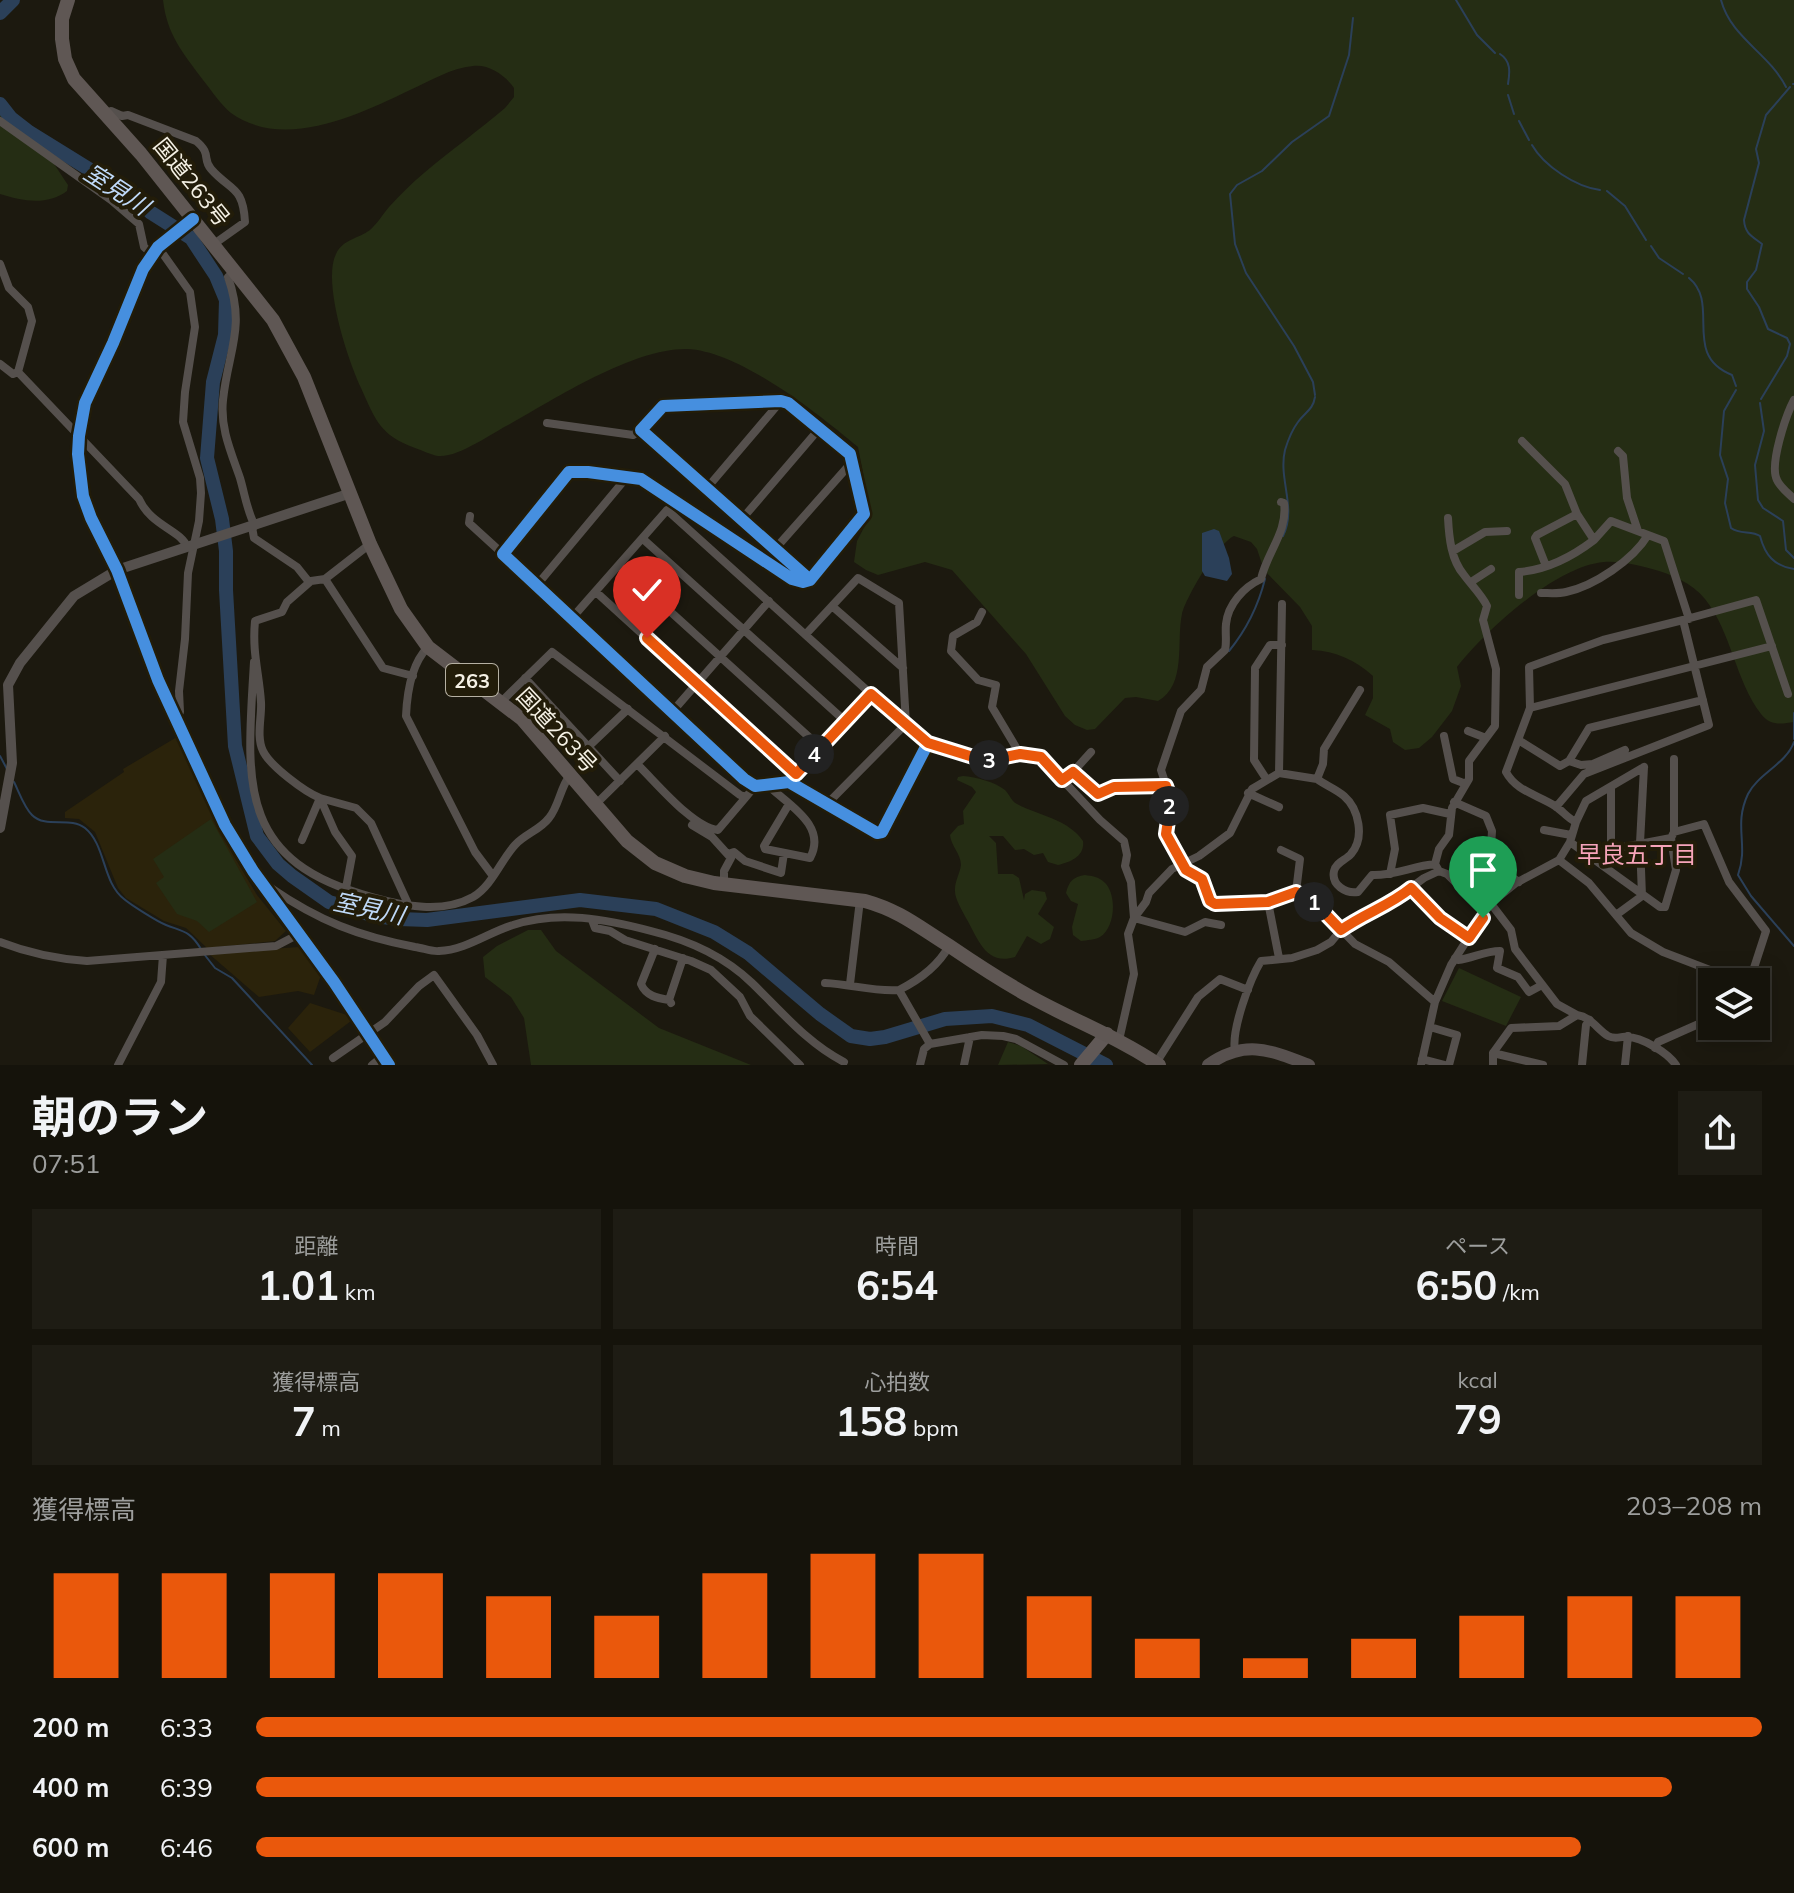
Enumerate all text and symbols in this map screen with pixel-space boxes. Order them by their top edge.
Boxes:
street label: 国道263号 [148,132,236,232]
water label: 室見川 [79,157,158,223]
pin [613,556,681,638]
icon: check [625,568,669,612]
road number: 263 [446,664,498,696]
street label: 国道263号 [511,682,603,778]
pin: 4 [794,734,834,774]
text: 4 [807,740,821,768]
pin: 3 [969,740,1009,780]
text: 3 [982,746,996,774]
pin: 2 [1149,786,1189,826]
text: 2 [1162,792,1176,820]
pin [1449,836,1517,918]
district label: 早良五丁目 [1577,839,1697,869]
icon: arrive [1461,848,1505,892]
pin: 1 [1294,882,1334,922]
water label: 室見川 [331,886,410,931]
text: 1 [1307,888,1321,916]
map controls [1698,968,1770,1040]
button: layers [1698,968,1770,1040]
text: 朝のラン [32,1089,208,1144]
button: share [1678,1091,1762,1175]
text: 07:51 [32,1147,100,1180]
text: 距離 [294,1232,338,1260]
text: 時間 [875,1232,919,1260]
text: ペース [1445,1232,1510,1260]
text: 1.01 [257,1260,339,1310]
text: 6:54 [856,1260,938,1310]
text: 6:50 [1415,1260,1497,1310]
text: km [339,1278,375,1306]
text: /km [1497,1278,1540,1306]
text: kcal [1458,1366,1498,1394]
text: 獲得標高 [272,1368,360,1396]
text: 心拍数 [864,1368,930,1396]
text: 79 [1454,1394,1502,1444]
text: 7 [292,1396,316,1446]
text: 158 [835,1396,907,1446]
text: m [316,1414,341,1442]
text: bpm [907,1414,959,1442]
text: 203–208 m [1626,1489,1762,1522]
text: 獲得標高 [32,1493,136,1526]
text: 200 m [32,1711,109,1744]
text: 6:33 [160,1711,213,1744]
text: 400 m [32,1771,109,1804]
text: 6:39 [160,1771,213,1804]
text: 600 m [32,1831,109,1864]
text: 6:46 [160,1831,213,1864]

